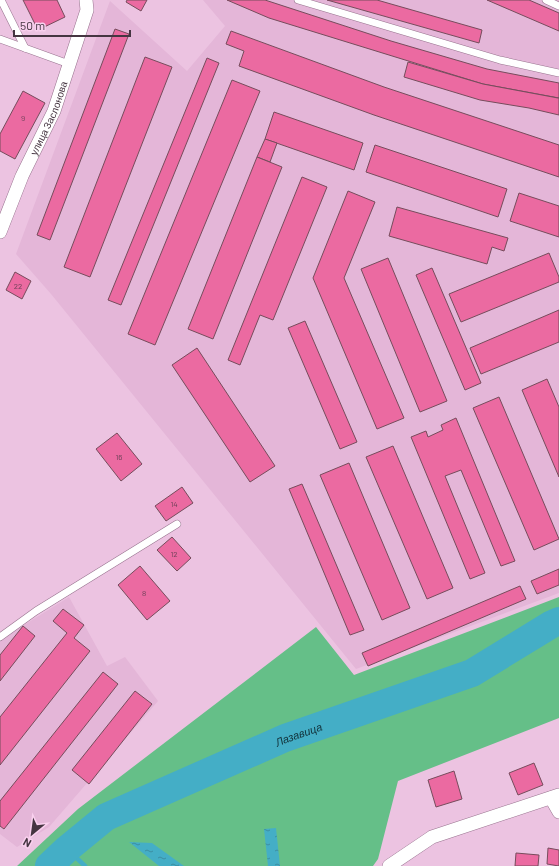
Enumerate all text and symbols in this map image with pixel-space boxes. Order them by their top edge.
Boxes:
scale bar [14,12,130,38]
text: 50 m [20,18,45,32]
street label: улица Заслонова [27,79,70,157]
house number: 9 [21,113,25,123]
house number: 22 [14,281,22,291]
house number: 16 [116,452,122,462]
house number: 14 [170,499,178,509]
house number: 12 [170,549,178,559]
house number: 8 [142,588,146,598]
water label: Лазавица [272,719,324,749]
north arrow [12,814,52,854]
text: N [21,836,33,851]

